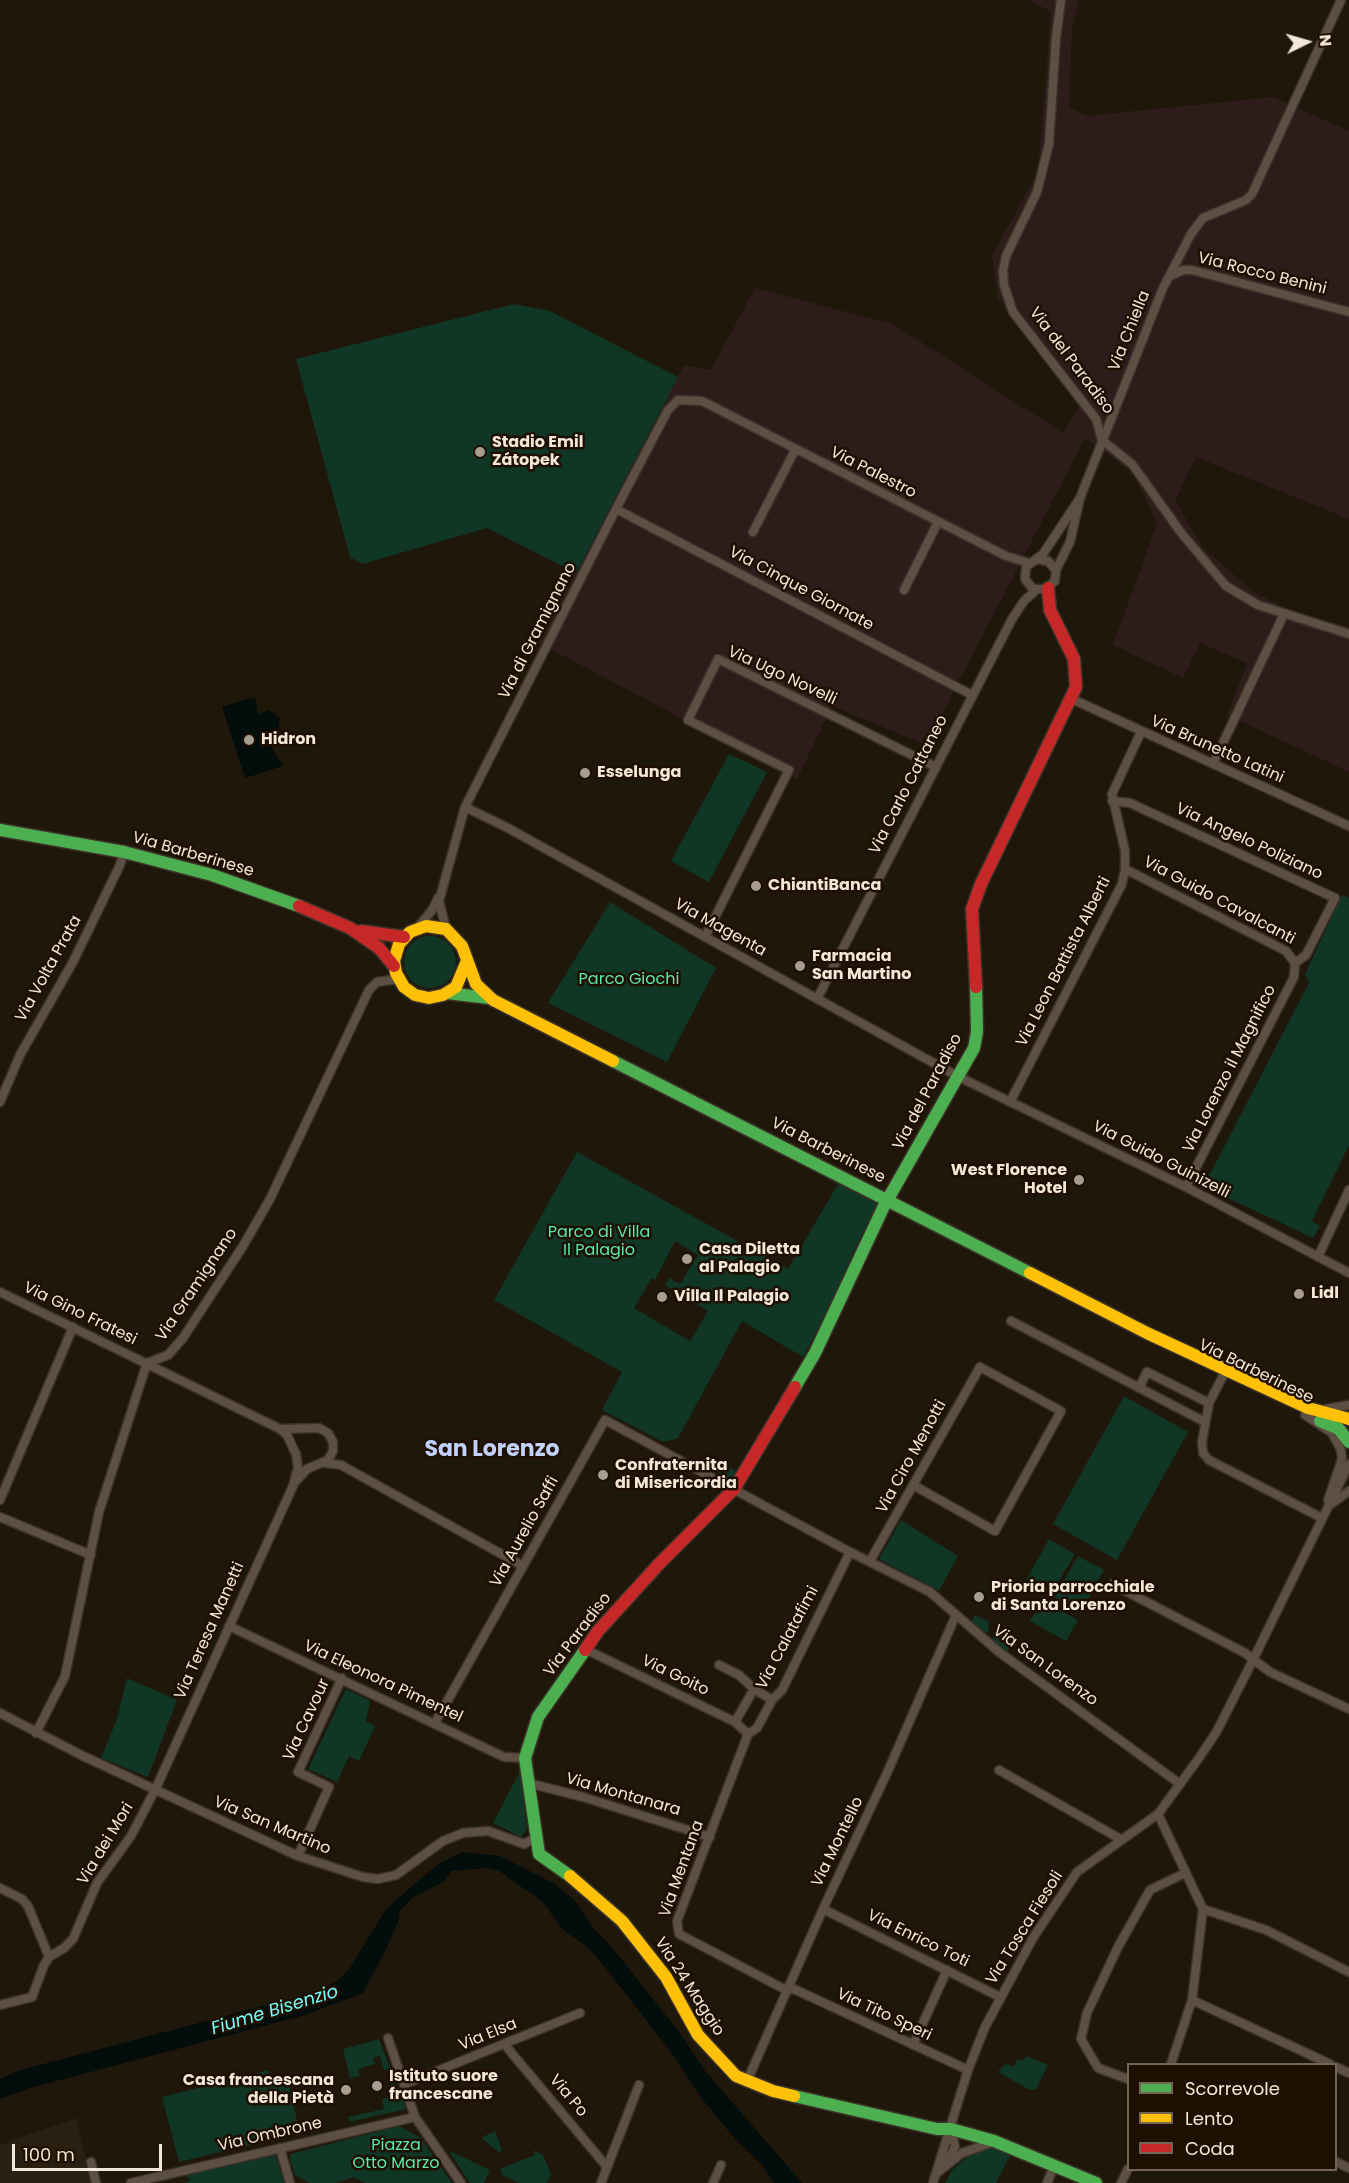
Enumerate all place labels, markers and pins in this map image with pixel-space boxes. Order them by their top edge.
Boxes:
place label: Stadio Emil Zátopek [492,433,583,471]
marker: Stadio Emil Zátopek [473,445,487,459]
place label: Hidron [261,730,316,750]
marker: Hidron [242,733,256,747]
place label: Esselunga [597,763,681,783]
marker: Esselunga [578,766,592,780]
place label: ChiantiBanca [768,876,881,896]
marker: ChiantiBanca [749,879,763,893]
place label: Farmacia San Martino [812,947,911,985]
marker: Farmacia San Martino [793,959,807,973]
place label: West Florence Hotel [951,1161,1067,1199]
marker: West Florence Hotel [1072,1173,1086,1187]
place label: Casa Diletta al Palagio [699,1240,800,1278]
marker: Casa Diletta al Palagio [680,1252,694,1266]
place label: Lidl [1311,1284,1339,1304]
place label: Villa Il Palagio [674,1287,789,1307]
marker: Lidl [1292,1287,1306,1301]
marker: Villa Il Palagio [655,1290,669,1304]
place label: Confraternita di Misericordia [615,1456,737,1494]
marker: Confraternita di Misericordia [596,1468,610,1482]
place label: Prioria parrocchiale di Santa Lorenzo [991,1578,1154,1616]
marker: Prioria parrocchiale di Santa Lorenzo [972,1590,986,1604]
place label: Istituto suore francescane [389,2067,498,2105]
place label: Casa francescana della Pietà [183,2071,334,2109]
marker: Istituto suore francescane [370,2079,384,2093]
marker: Casa francescana della Pietà [339,2083,353,2097]

